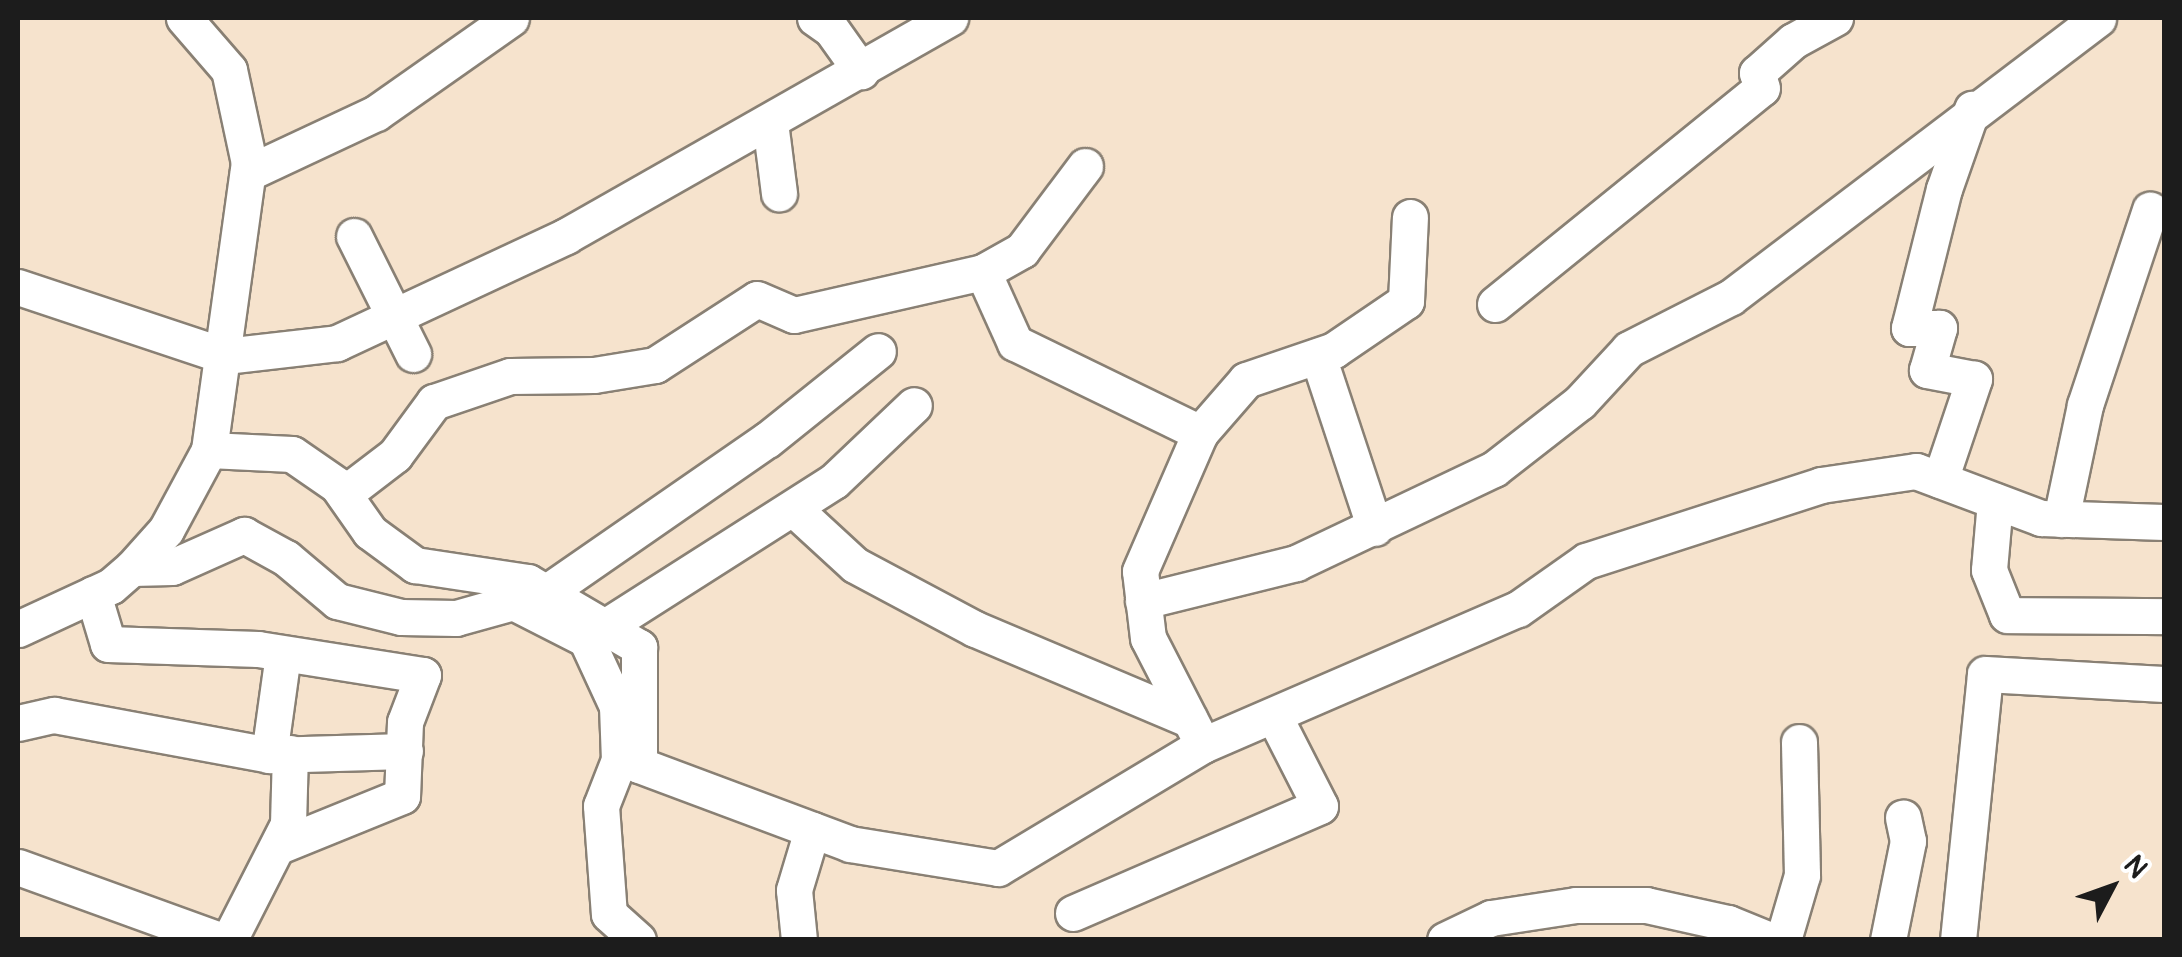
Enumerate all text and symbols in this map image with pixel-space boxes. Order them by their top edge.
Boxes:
north arrow [2062,837,2162,937]
text: N [2116,848,2154,886]

